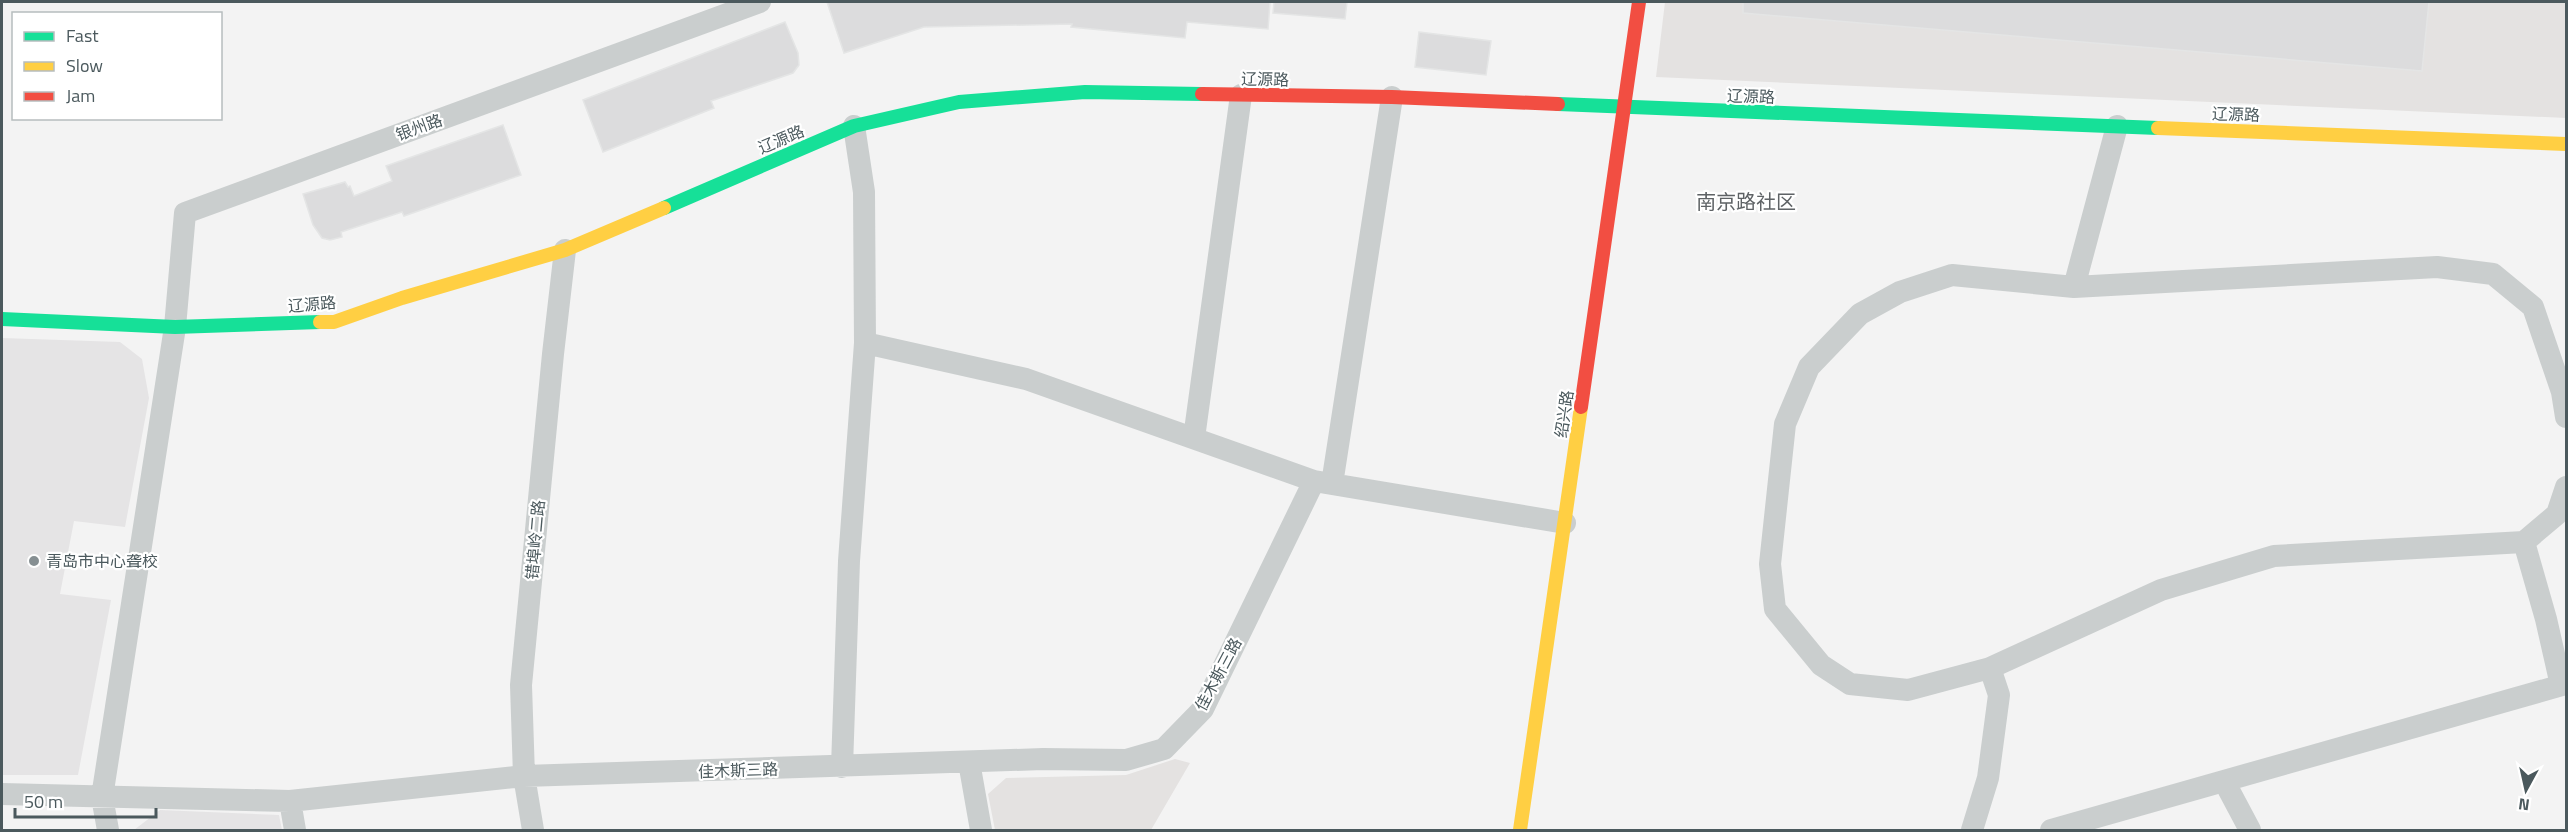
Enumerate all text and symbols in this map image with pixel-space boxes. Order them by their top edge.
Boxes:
legend [12,12,222,120]
text: Fast [66,22,99,49]
text: Slow [66,52,103,79]
street label: 辽源路 [1241,67,1289,91]
text: Jam [66,82,95,109]
street label: 辽源路 [1727,83,1775,109]
street label: 辽源路 [2212,101,2260,127]
street label: 银州路 [392,108,446,146]
street label: 辽源路 [754,119,808,159]
district label: 南京路社区 [1696,186,1796,217]
street label: 辽源路 [287,290,337,318]
street label: 绍兴路 [1549,389,1579,439]
street label: 错埠岭二路 [520,499,550,581]
place label: 青岛市中心聋校 [46,549,158,573]
marker: 青岛市中心聋校 [27,554,41,568]
street label: 佳木斯三路 [1189,633,1247,715]
street label: 佳木斯三路 [698,757,778,783]
north arrow [2496,760,2556,820]
scale bar [15,781,156,819]
text: 50 m [24,788,63,815]
text: N [2517,792,2531,818]

